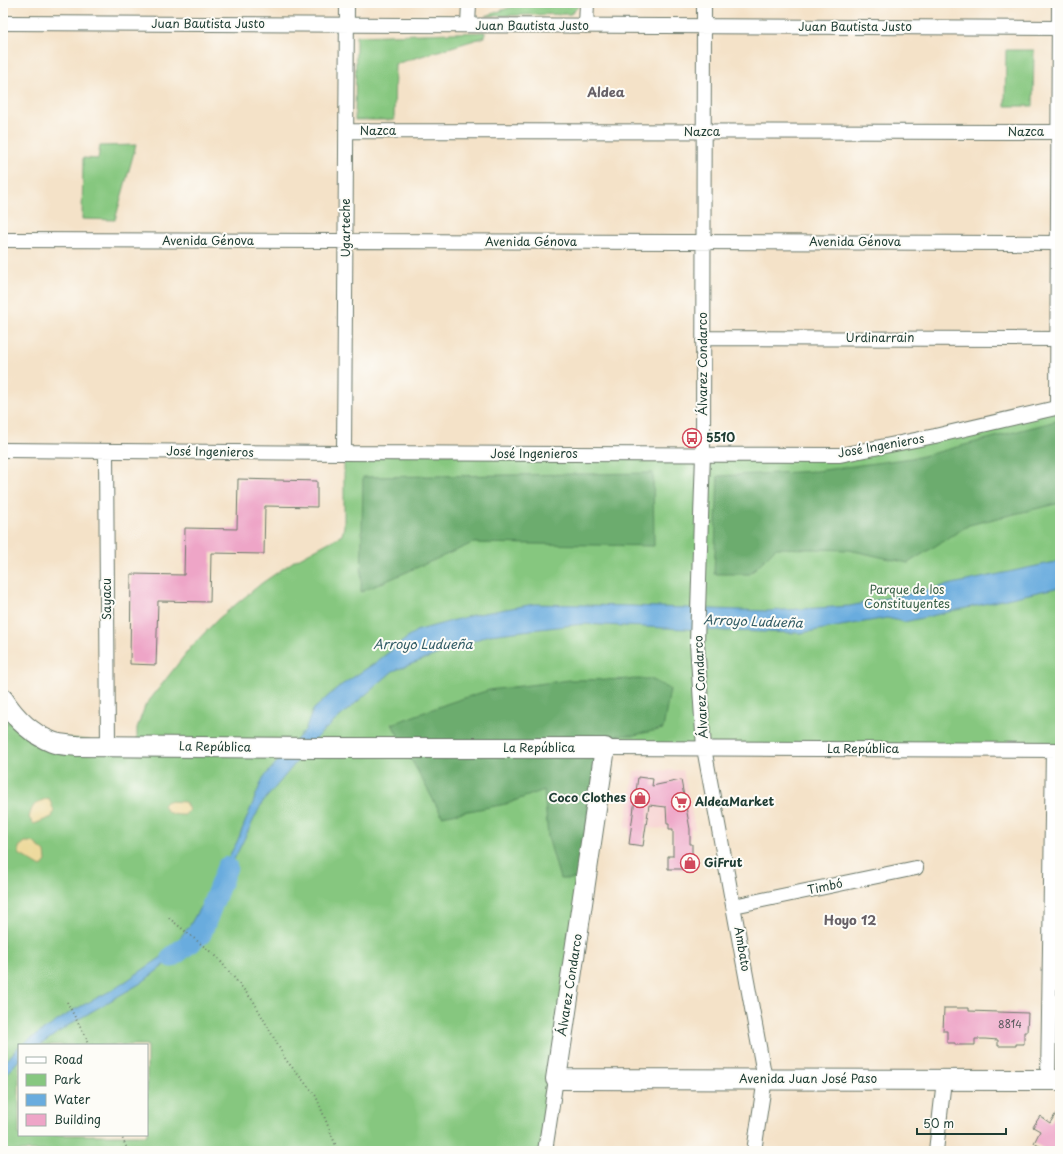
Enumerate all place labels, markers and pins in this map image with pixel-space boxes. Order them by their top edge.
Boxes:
bus stop icon: 5510 [681,427,703,449]
place label: 5510 [706,428,735,446]
shop icon: Coco Clothes [629,787,651,809]
place label: Coco Clothes [549,788,626,806]
supermarket icon: AldeaMarket [670,791,692,813]
place label: AldeaMarket [694,792,774,810]
shop icon: GiFrut [679,852,701,874]
place label: GiFrut [704,853,743,871]

